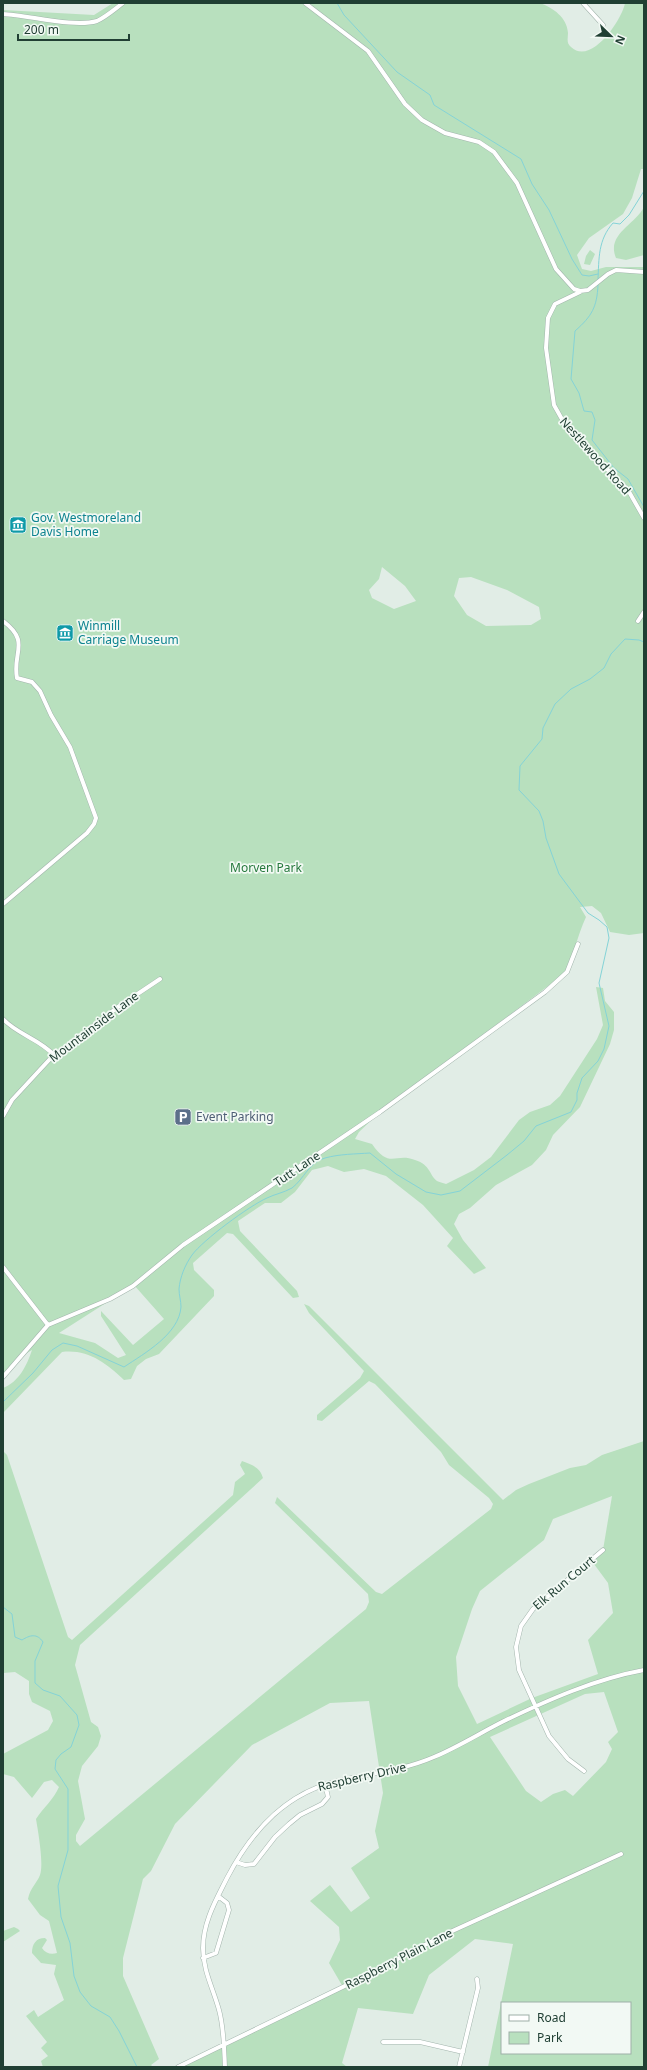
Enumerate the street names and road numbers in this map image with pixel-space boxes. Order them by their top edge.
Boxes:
street label: Nestlewood Road [556,413,635,498]
street label: Mountainside Lane [46,987,142,1066]
street label: Tutt Lane [270,1147,323,1190]
street label: Elk Run Court [529,1551,599,1614]
street label: Raspberry Drive [316,1758,408,1795]
street label: Raspberry Plain Lane [342,1924,456,1993]

